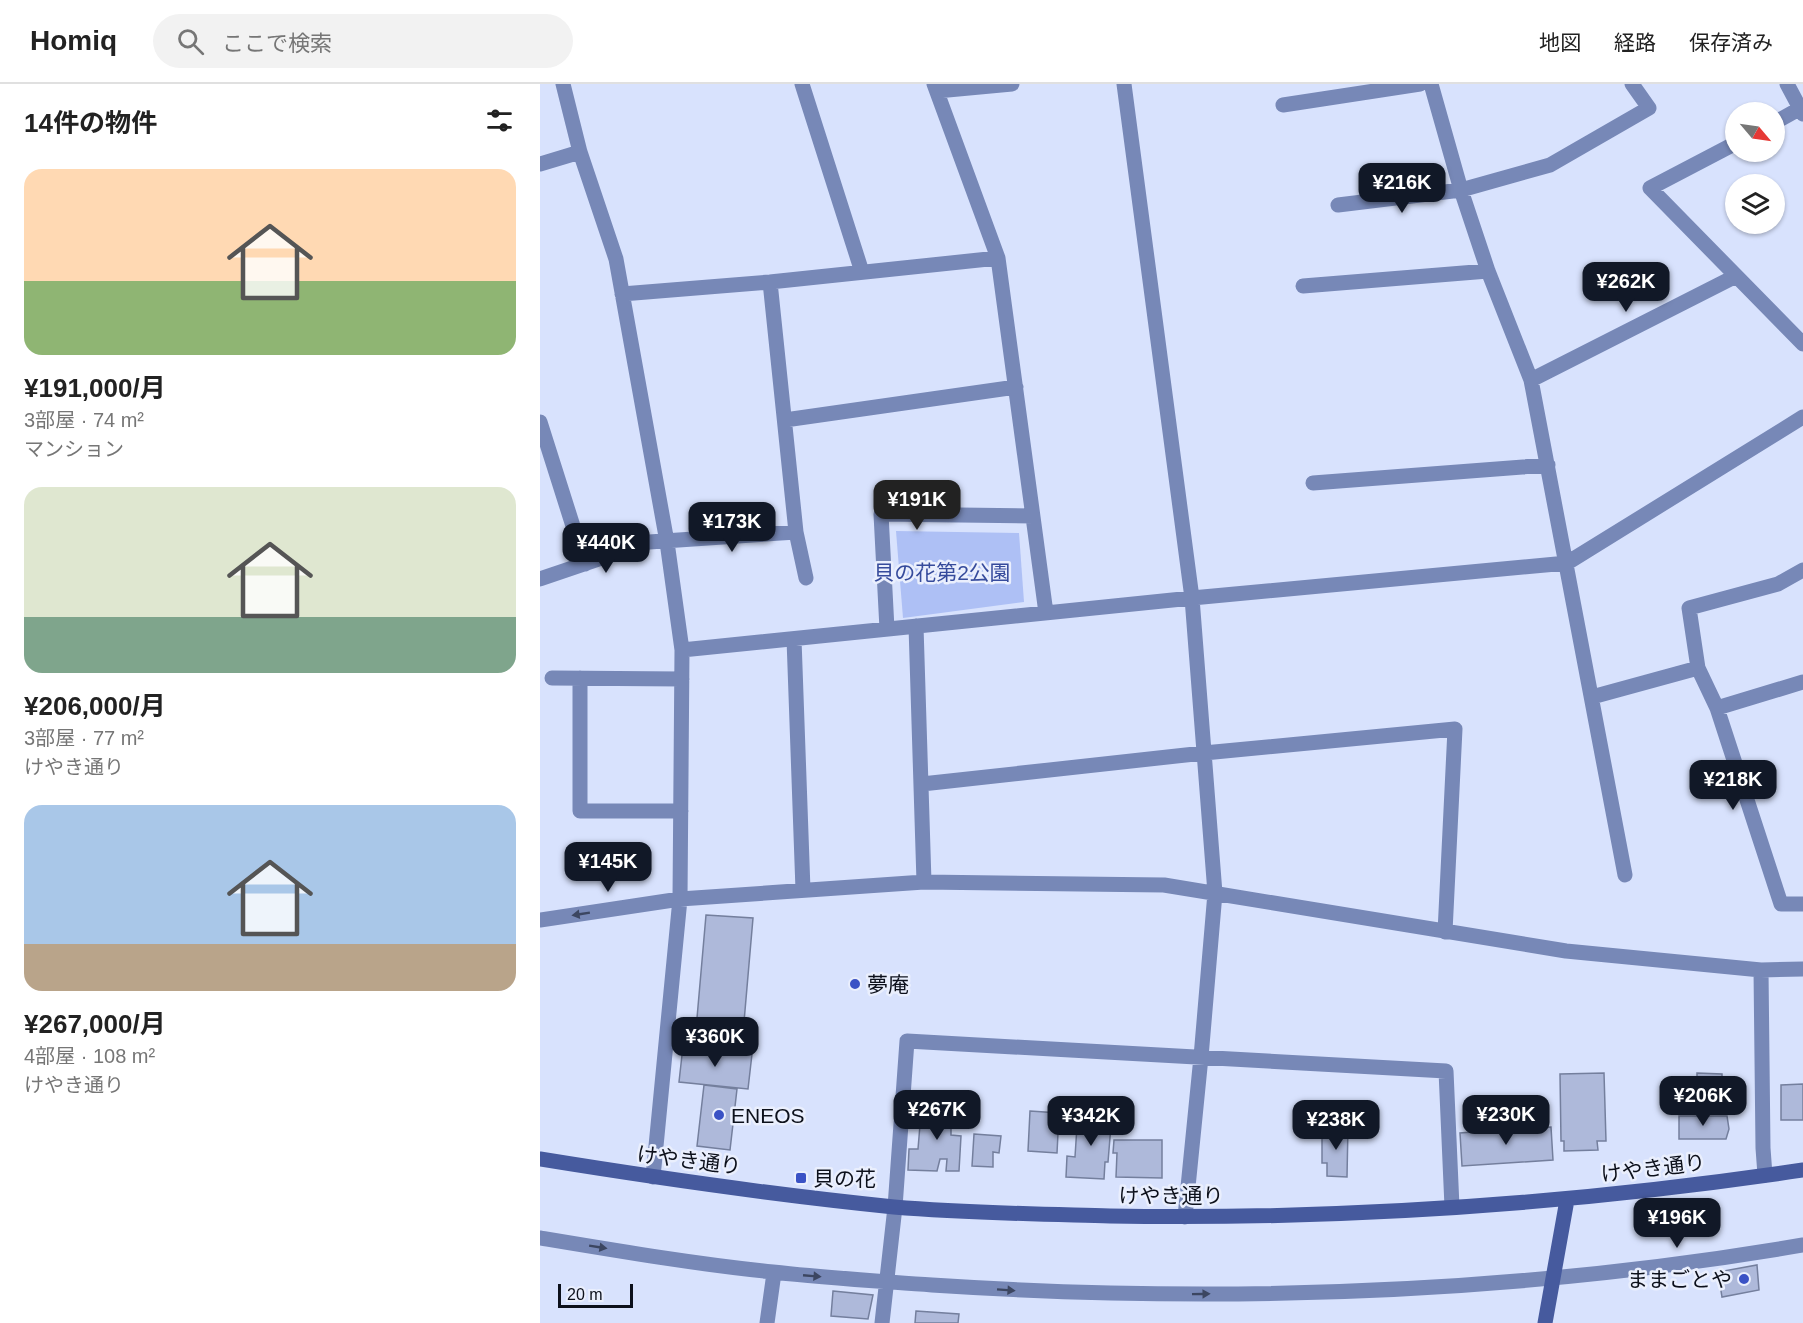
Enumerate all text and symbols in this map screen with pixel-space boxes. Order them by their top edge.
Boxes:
search box [153,14,573,68]
text: Homiq [30,25,117,56]
icon: search [174,25,207,58]
text: ここで検索 [222,31,332,56]
text: 地図 [1539,31,1581,54]
text: 経路 [1614,31,1656,54]
text: 保存済み [1689,31,1773,54]
north arrow [1725,102,1785,162]
map controls [1725,102,1785,234]
icon: filters [483,104,516,137]
text: 14件の物件 [24,108,157,138]
pin: ¥216K [1360,163,1444,214]
text: ¥216K [1373,171,1431,193]
button: layers [1725,174,1785,234]
icon: home [216,208,324,316]
pin: ¥262K [1584,262,1668,313]
text: ¥262K [1597,270,1655,292]
text: ¥191,000/月 [24,373,166,403]
text: 3部屋 · 74 m² [24,409,144,431]
text: マンション [24,438,124,460]
pin: ¥191K [875,480,959,531]
text: ¥191K [888,488,946,510]
pin: ¥173K [690,502,774,553]
text: ¥173K [703,510,761,532]
pin: ¥440K [564,523,648,574]
icon: home [216,526,324,634]
text: ¥440K [577,531,635,553]
park label: 貝の花第2公園 [873,561,1011,584]
text: ¥206,000/月 [24,691,166,721]
text: 3部屋 · 77 m² [24,727,144,749]
text: けやき通り [24,756,124,778]
pin: ¥218K [1691,760,1775,811]
text: ¥218K [1704,768,1762,790]
pin: ¥145K [566,842,650,893]
icon: home [216,844,324,952]
text: ¥145K [579,850,637,872]
one-way arrow [571,909,590,918]
place label: 夢庵 [867,973,909,996]
marker: 夢庵 [848,977,862,991]
text: ¥267,000/月 [24,1009,166,1039]
pin: ¥360K [673,1017,757,1068]
text: ¥360K [686,1025,744,1047]
text: 4部屋 · 108 m² [24,1045,155,1067]
text: けやき通り [24,1074,124,1096]
pin: ¥206K [1661,1076,1745,1127]
text: ¥206K [1674,1084,1732,1106]
pin: ¥267K [895,1090,979,1141]
pin: ¥230K [1464,1095,1548,1146]
pin: ¥342K [1049,1096,1133,1147]
text: ¥267K [908,1098,966,1120]
pin: ¥238K [1294,1100,1378,1151]
text: ¥230K [1477,1103,1535,1125]
place label: ENEOS [731,1104,805,1127]
text: ¥342K [1062,1104,1120,1126]
marker: ENEOS [712,1108,726,1122]
text: ¥238K [1307,1108,1365,1130]
street label: けやき通り [635,1142,743,1178]
street label: けやき通り [1599,1150,1707,1186]
place label: 貝の花 [813,1167,876,1190]
marker: 貝の花 [794,1171,808,1185]
street label: けやき通り [1119,1184,1224,1207]
pin: ¥196K [1635,1198,1719,1249]
text: ¥196K [1648,1206,1706,1228]
one-way arrow [588,1243,607,1252]
place label: ままごとや [1627,1268,1732,1291]
one-way arrow [802,1271,821,1280]
marker: ままごとや [1737,1272,1751,1286]
scale bar [558,1281,633,1308]
one-way arrow [997,1285,1016,1294]
text: 20 m [567,1286,603,1303]
one-way arrow [1192,1289,1211,1298]

